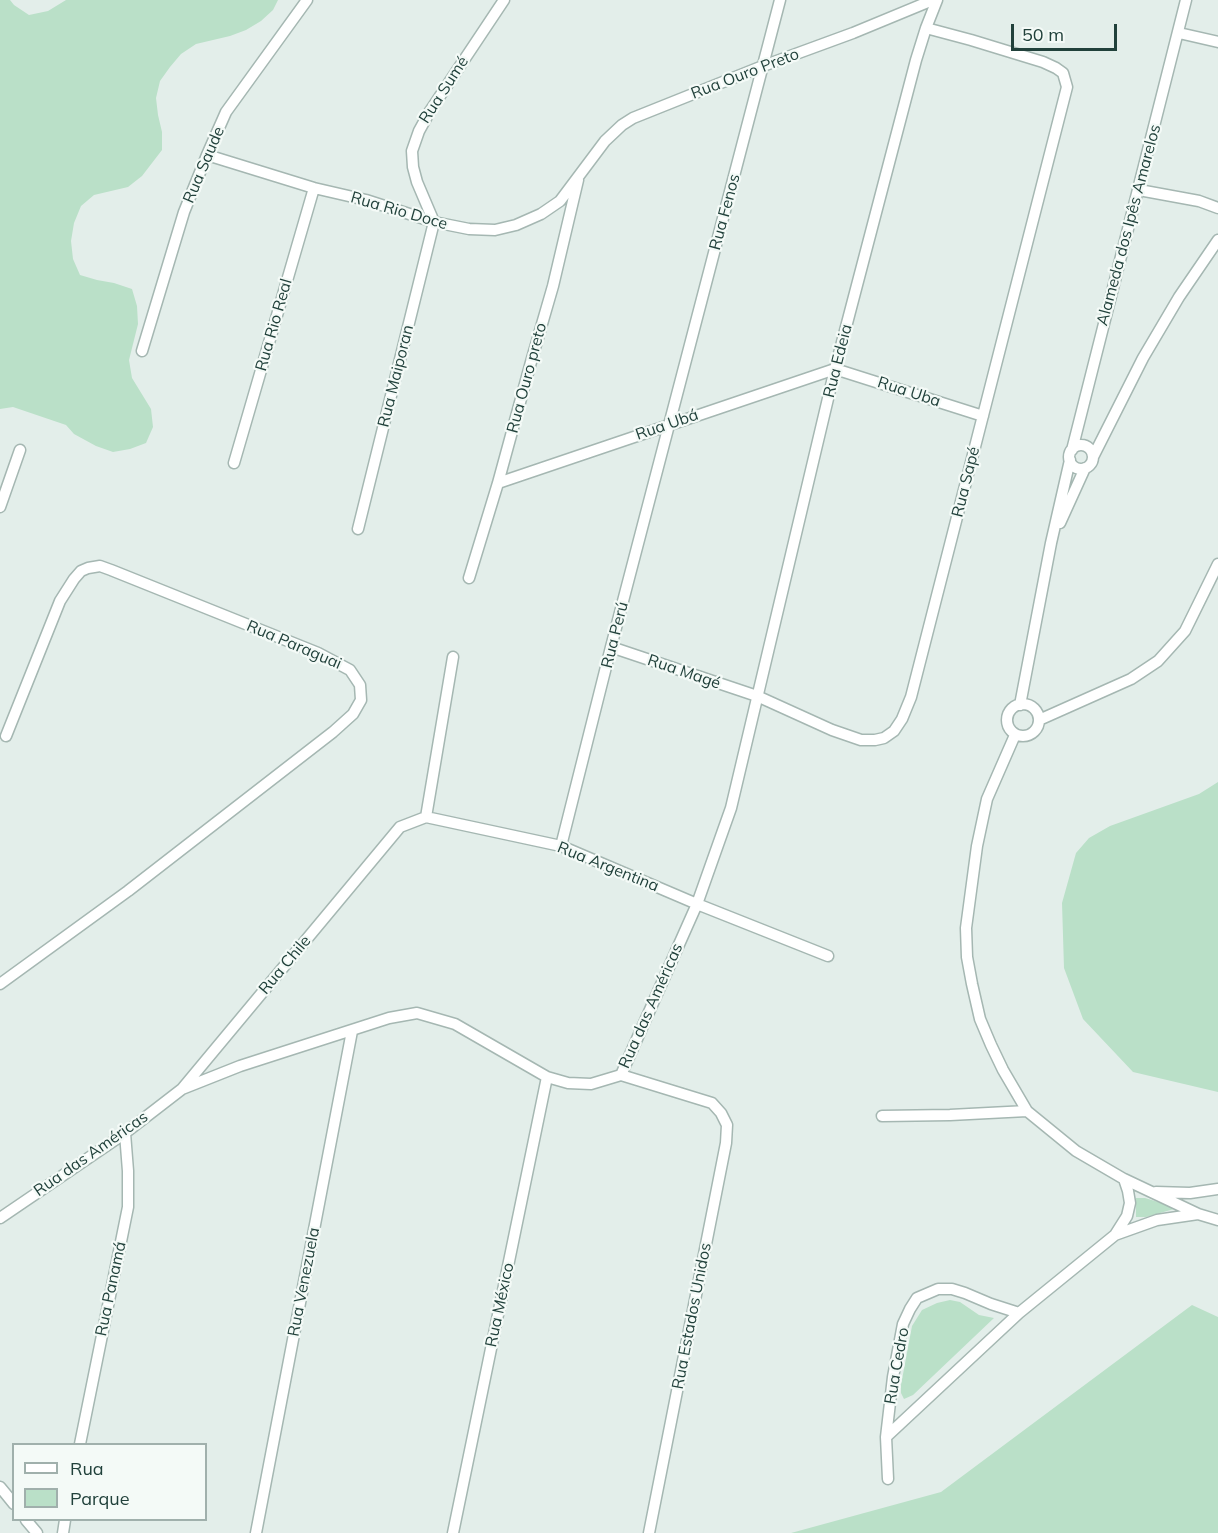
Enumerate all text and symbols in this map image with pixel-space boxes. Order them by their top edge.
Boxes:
scale bar [1014,12,1120,50]
text: 50 m [1022,23,1064,46]
street label: Rua Ouro Preto [688,45,802,103]
street label: Rua Sumé [415,53,473,127]
street label: Alameda dos Ipês Amarelos [1093,122,1165,328]
street label: Rua Saude [179,124,229,206]
street label: Rua Fenos [706,172,744,252]
street label: Rua Rio Doce [348,188,450,234]
street label: Rua Rio Real [252,277,296,373]
street label: Rua Ouro preto [503,321,551,435]
street label: Rua Edeia [820,322,856,400]
street label: Rua Maiporan [374,323,418,429]
street label: Rua Uba [875,373,943,411]
street label: Rua Ubá [633,405,701,445]
street label: Rua Sapé [948,445,984,519]
street label: Rua Perú [597,600,633,670]
street label: Rua Paraguai [244,616,344,674]
street label: Rua Magé [645,651,723,693]
street label: Rua Argentina [554,838,662,896]
street label: Rua Chile [255,932,315,998]
street label: Rua das Américas [615,940,687,1072]
street label: Rua das Américas [30,1107,152,1201]
street label: Rua Venezuela [284,1226,324,1338]
street label: Rua Panamá [92,1240,130,1338]
street label: Rua Estados Unidos [668,1241,716,1391]
street label: Rua México [482,1261,518,1349]
street label: Rua Cedro [881,1326,913,1406]
legend [12,1443,207,1521]
text: Rua [70,1457,104,1480]
text: Parque [70,1487,129,1510]

